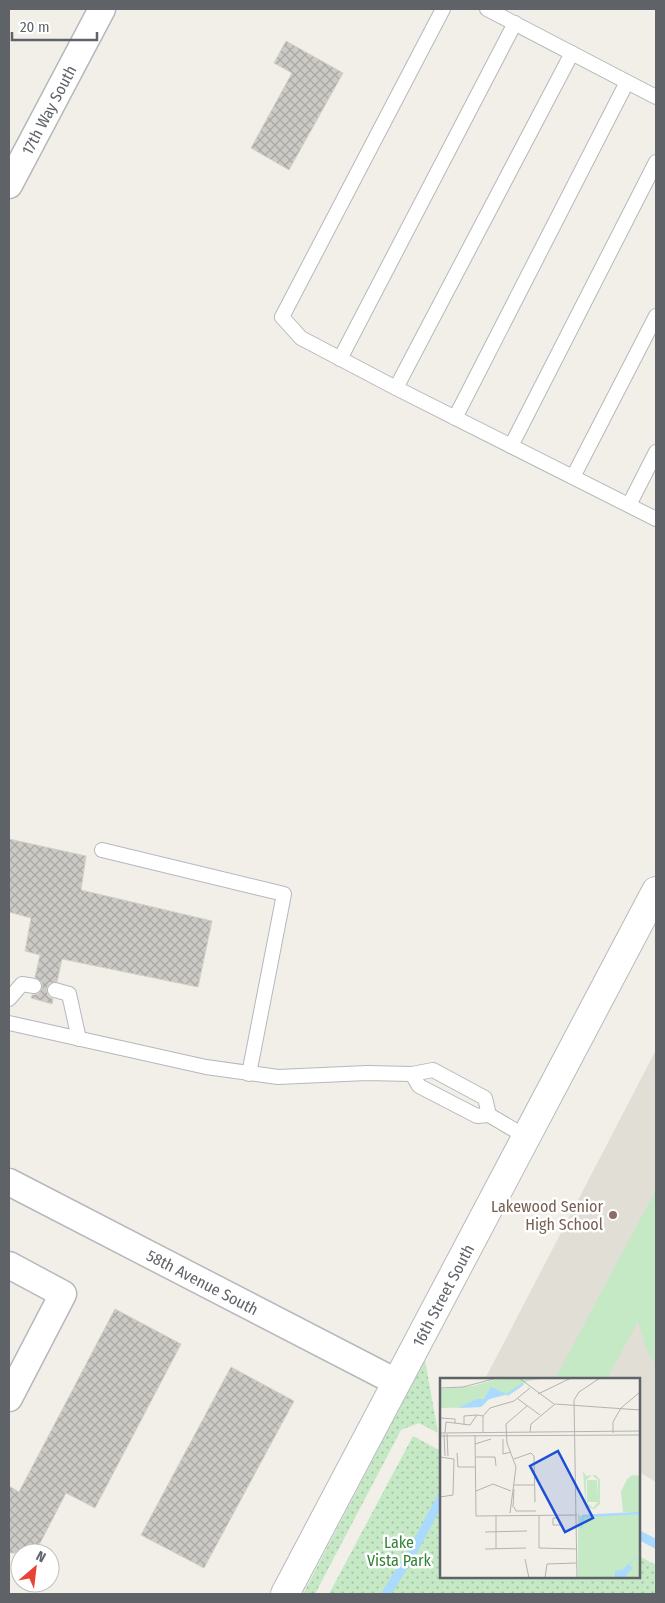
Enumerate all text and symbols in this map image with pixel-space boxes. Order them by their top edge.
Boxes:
scale bar [12,10,98,42]
text: 20 m [20,18,50,36]
street label: 17th Way South [18,62,81,158]
place label: Lakewood Senior High School [491,1197,603,1234]
marker: Lakewood Senior High School [607,1209,619,1221]
street label: 16th Street South [408,1241,478,1350]
street label: 58th Avenue South [143,1246,261,1319]
inset map [440,1378,640,1578]
park label: Lake Vista Park [367,1533,432,1570]
north arrow [10,1543,60,1593]
text: N [33,1547,49,1566]

